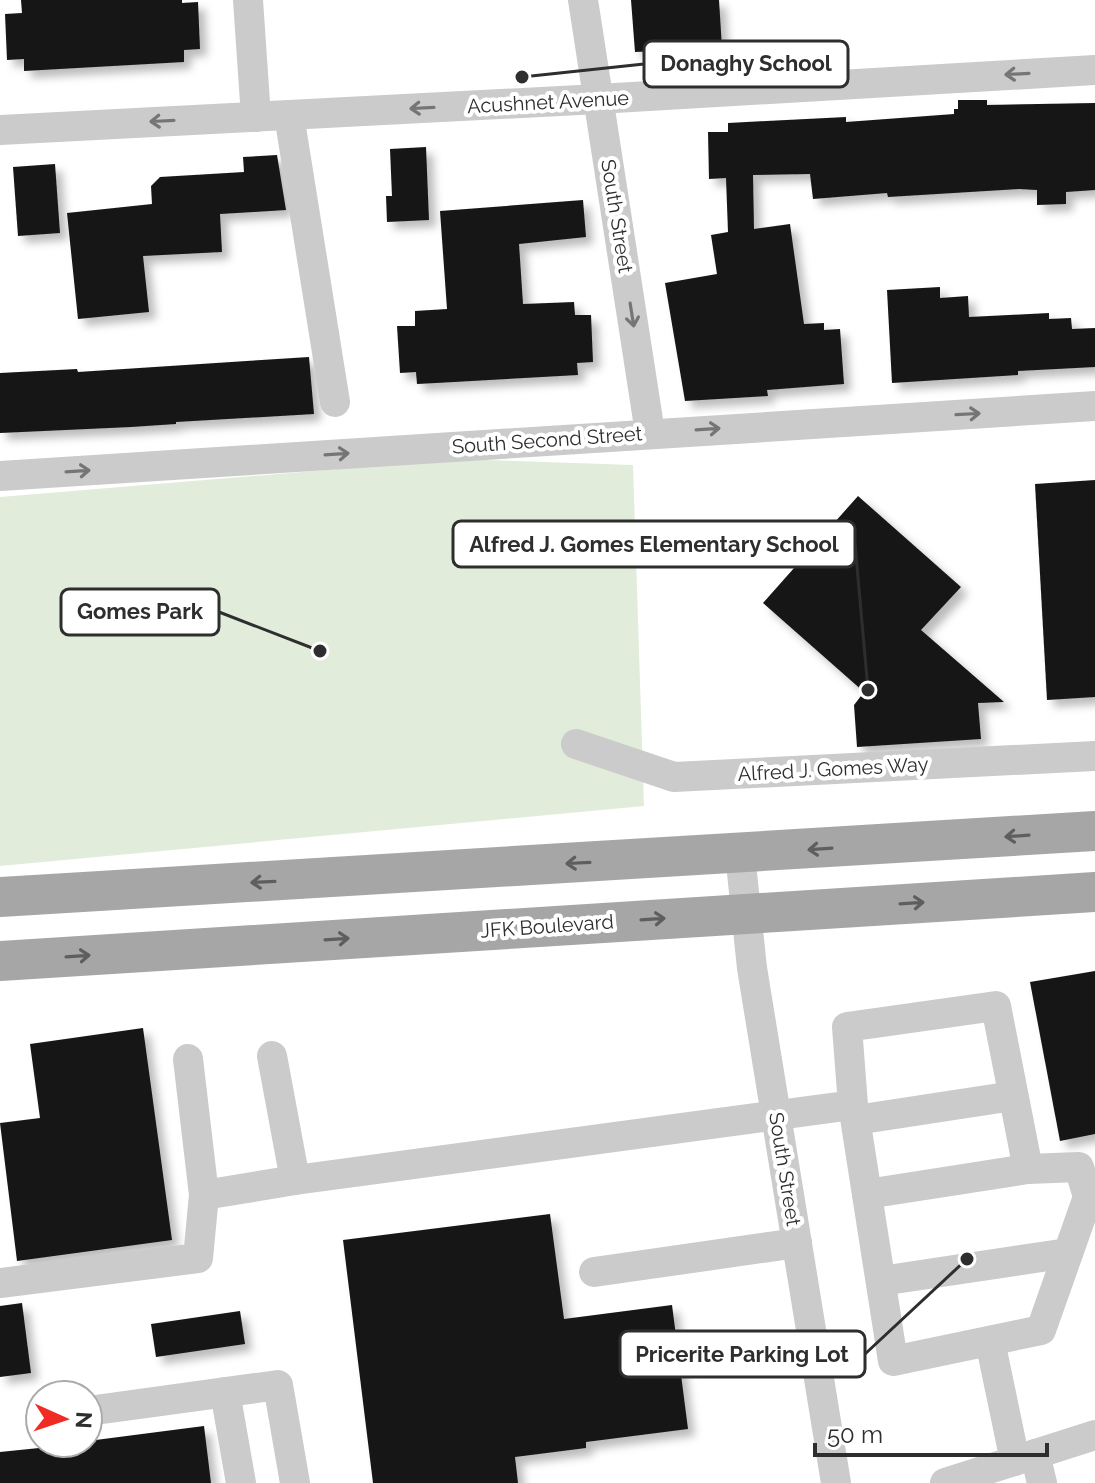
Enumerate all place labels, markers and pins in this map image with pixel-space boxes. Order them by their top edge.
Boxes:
callout: Donaghy School [644,41,848,87]
callout: Alfred J. Gomes Elementary School [453,521,855,567]
callout: Gomes Park [61,589,219,635]
callout: Pricerite Parking Lot [620,1331,865,1377]

